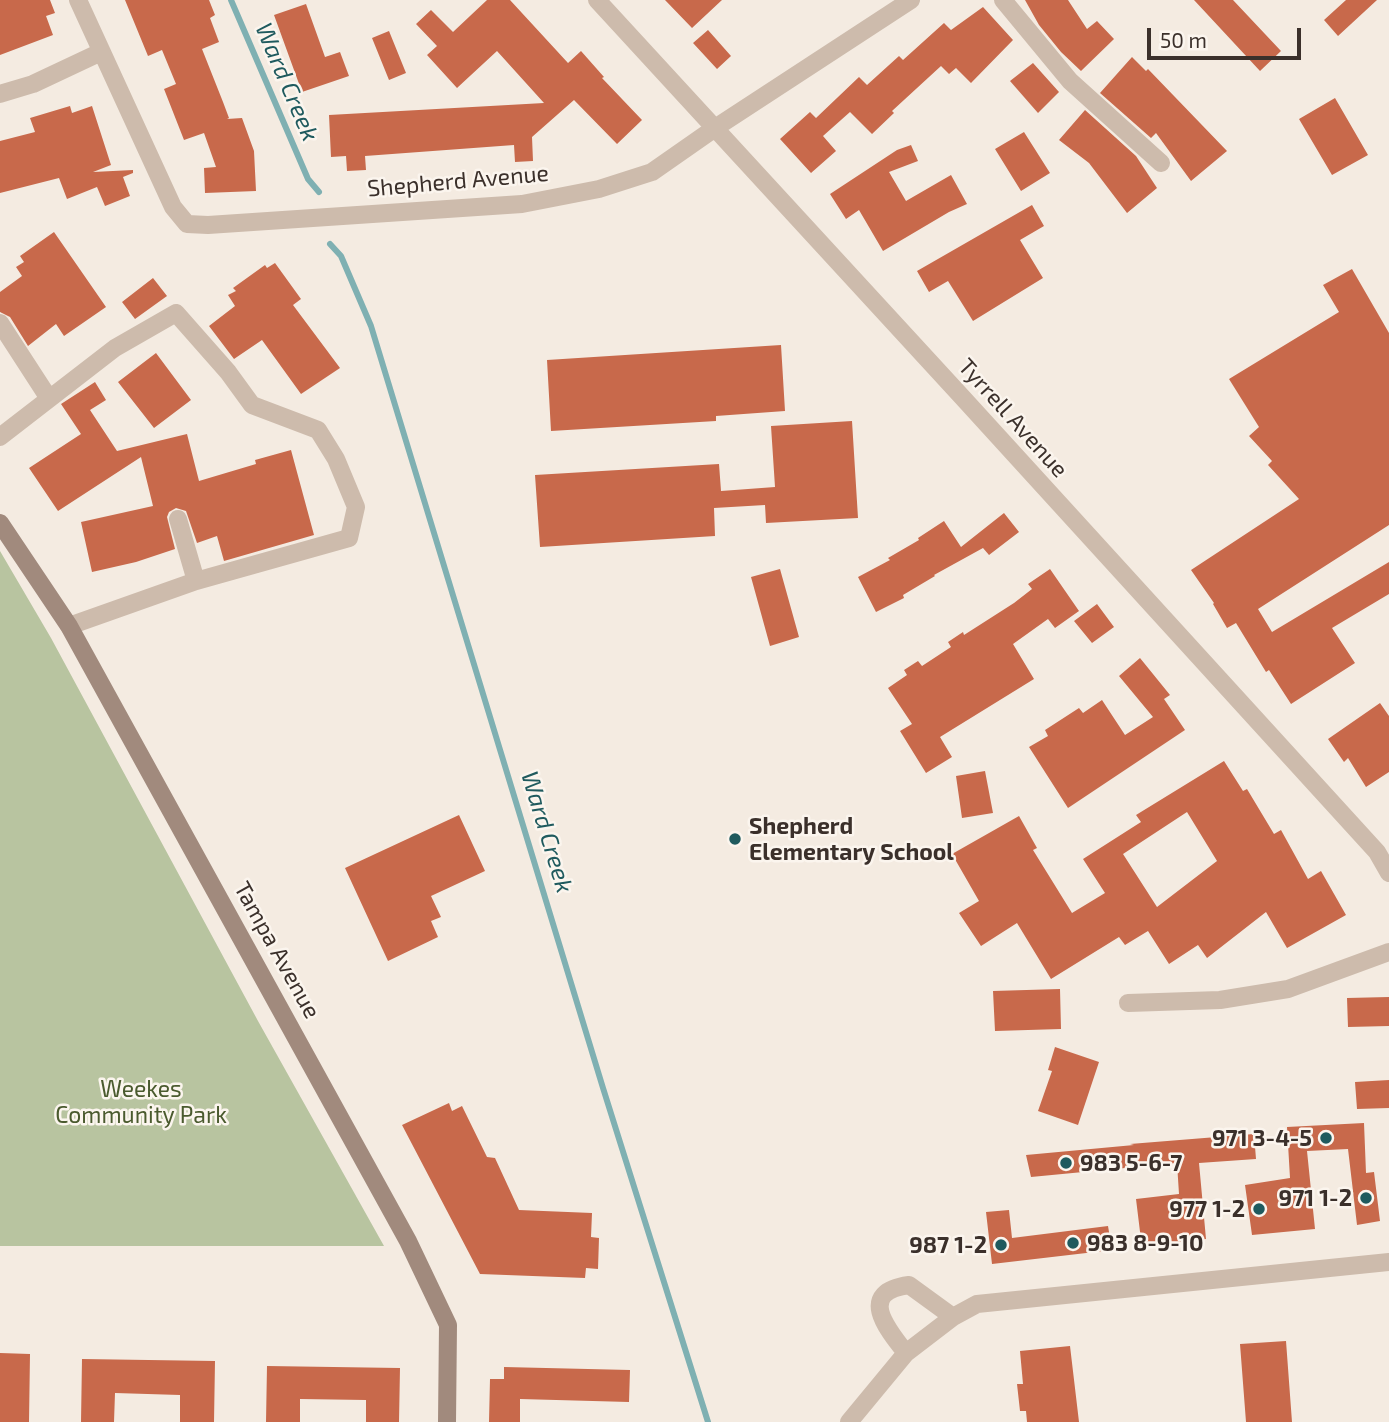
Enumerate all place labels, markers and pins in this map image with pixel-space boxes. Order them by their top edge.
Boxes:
place label: Shepherd Elementary School [749,812,954,866]
marker: Shepherd Elementary School [727,831,743,847]
place label: 971 3-4-5 [1212,1124,1312,1152]
marker: 971 3-4-5 [1318,1130,1334,1146]
place label: 983 5-6-7 [1080,1149,1182,1177]
marker: 983 5-6-7 [1058,1155,1074,1171]
place label: 971 1-2 [1279,1184,1352,1212]
marker: 971 1-2 [1358,1190,1374,1206]
place label: 977 1-2 [1169,1195,1245,1223]
marker: 977 1-2 [1251,1201,1267,1217]
place label: 983 8-9-10 [1087,1229,1204,1257]
place label: 987 1-2 [909,1231,987,1259]
marker: 983 8-9-10 [1065,1235,1081,1251]
marker: 987 1-2 [993,1237,1009,1253]

